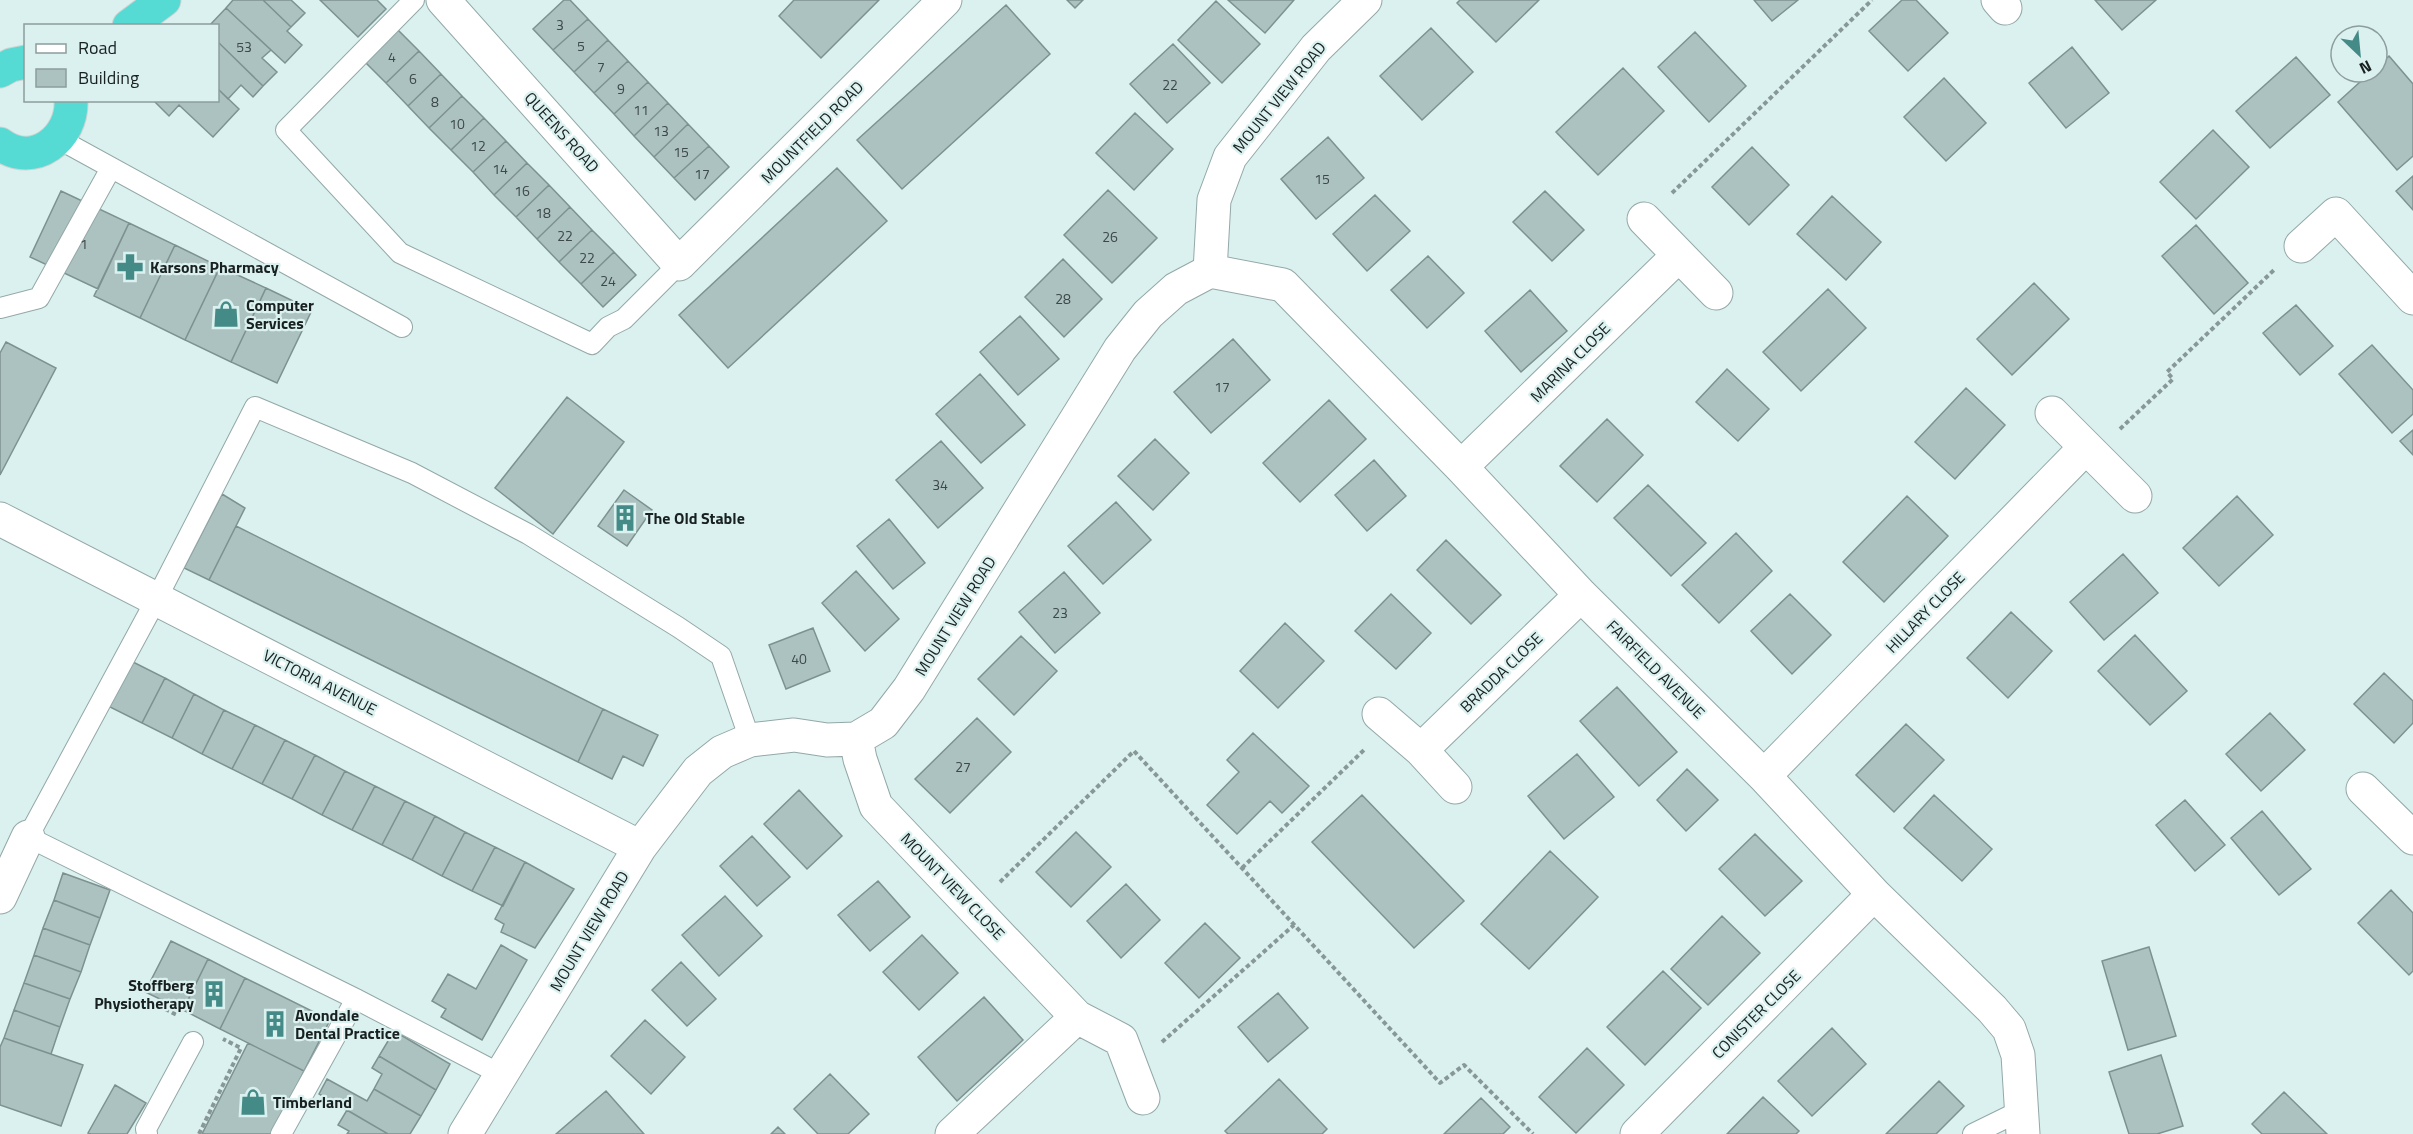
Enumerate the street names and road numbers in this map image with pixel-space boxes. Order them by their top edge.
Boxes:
street label: MOUNT VIEW ROAD [1227,36,1331,158]
street label: MOUNTFIELD ROAD [755,75,869,189]
street label: QUEENS ROAD [519,86,605,178]
street label: MARINA CLOSE [1524,316,1616,408]
street label: MOUNT VIEW ROAD [909,552,1001,680]
street label: HILLARY CLOSE [1880,566,1970,658]
street label: FAIRFIELD AVENUE [1601,614,1711,724]
street label: BRADDA CLOSE [1454,626,1548,718]
street label: VICTORIA AVENUE [259,643,381,721]
street label: MOUNT VIEW CLOSE [895,827,1011,945]
street label: MOUNT VIEW ROAD [543,866,635,996]
street label: CONISTER CLOSE [1706,964,1806,1064]

